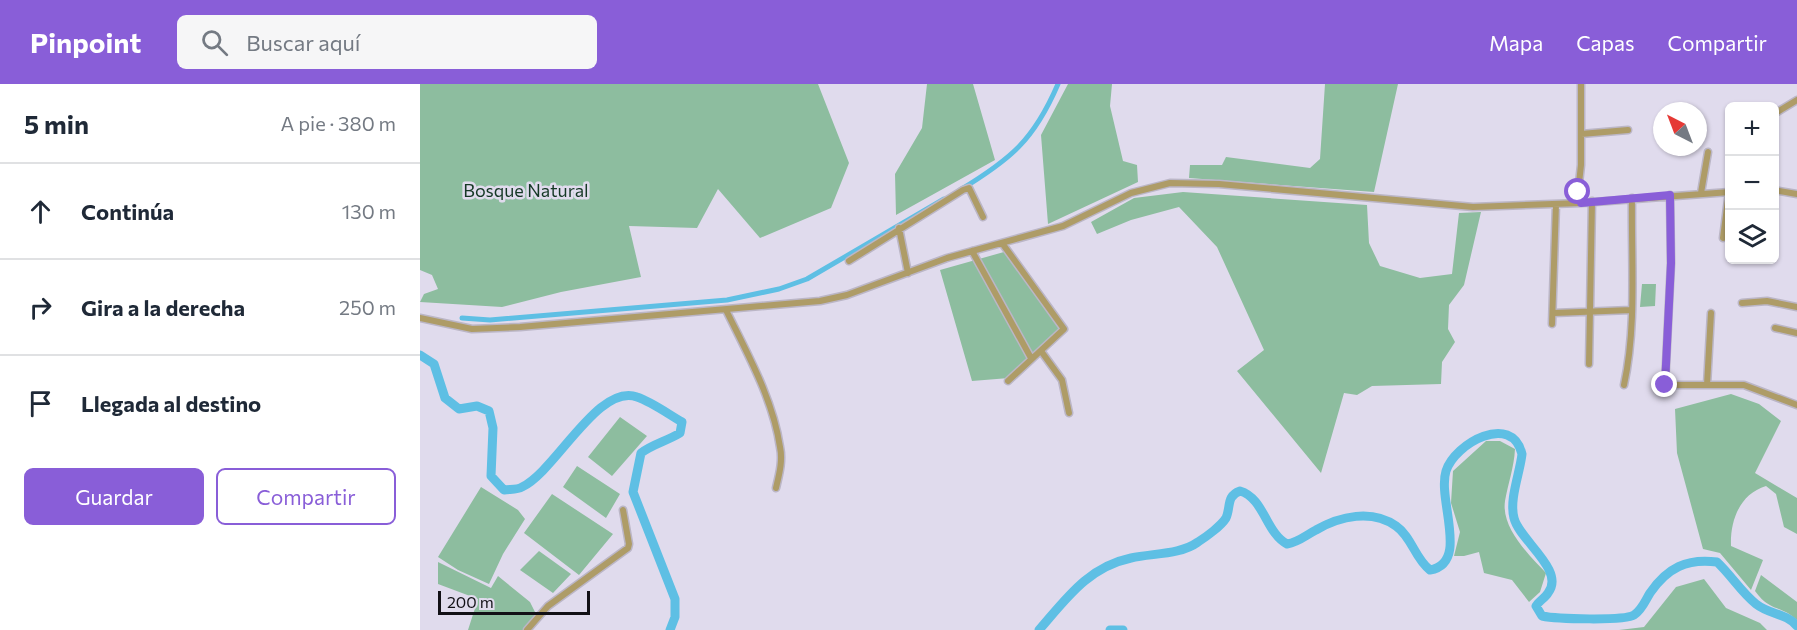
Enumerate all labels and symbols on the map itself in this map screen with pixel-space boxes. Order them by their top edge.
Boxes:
north arrow [1653,102,1707,156]
route start [1564,178,1590,204]
park label: Bosque Natural [463,179,589,201]
route end [1651,371,1677,397]
scale bar [438,588,590,616]

